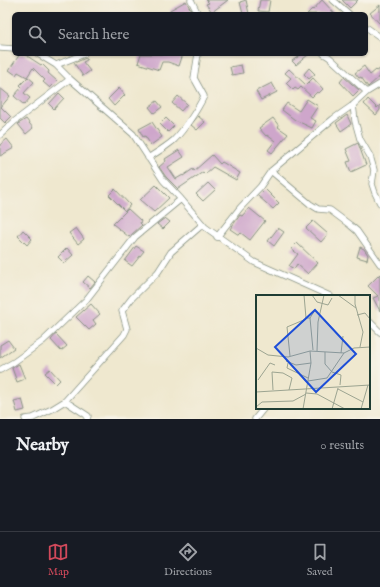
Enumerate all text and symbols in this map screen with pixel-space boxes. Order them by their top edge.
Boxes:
search box [12,12,368,56]
icon: search [26,23,48,45]
text: Search here [58,25,129,44]
inset map [256,295,370,409]
text: Nearby [16,435,69,456]
text: 0 results [320,437,364,454]
tab: Map [47,541,69,579]
tab: Directions [164,541,212,579]
tab: Saved [307,541,333,579]

